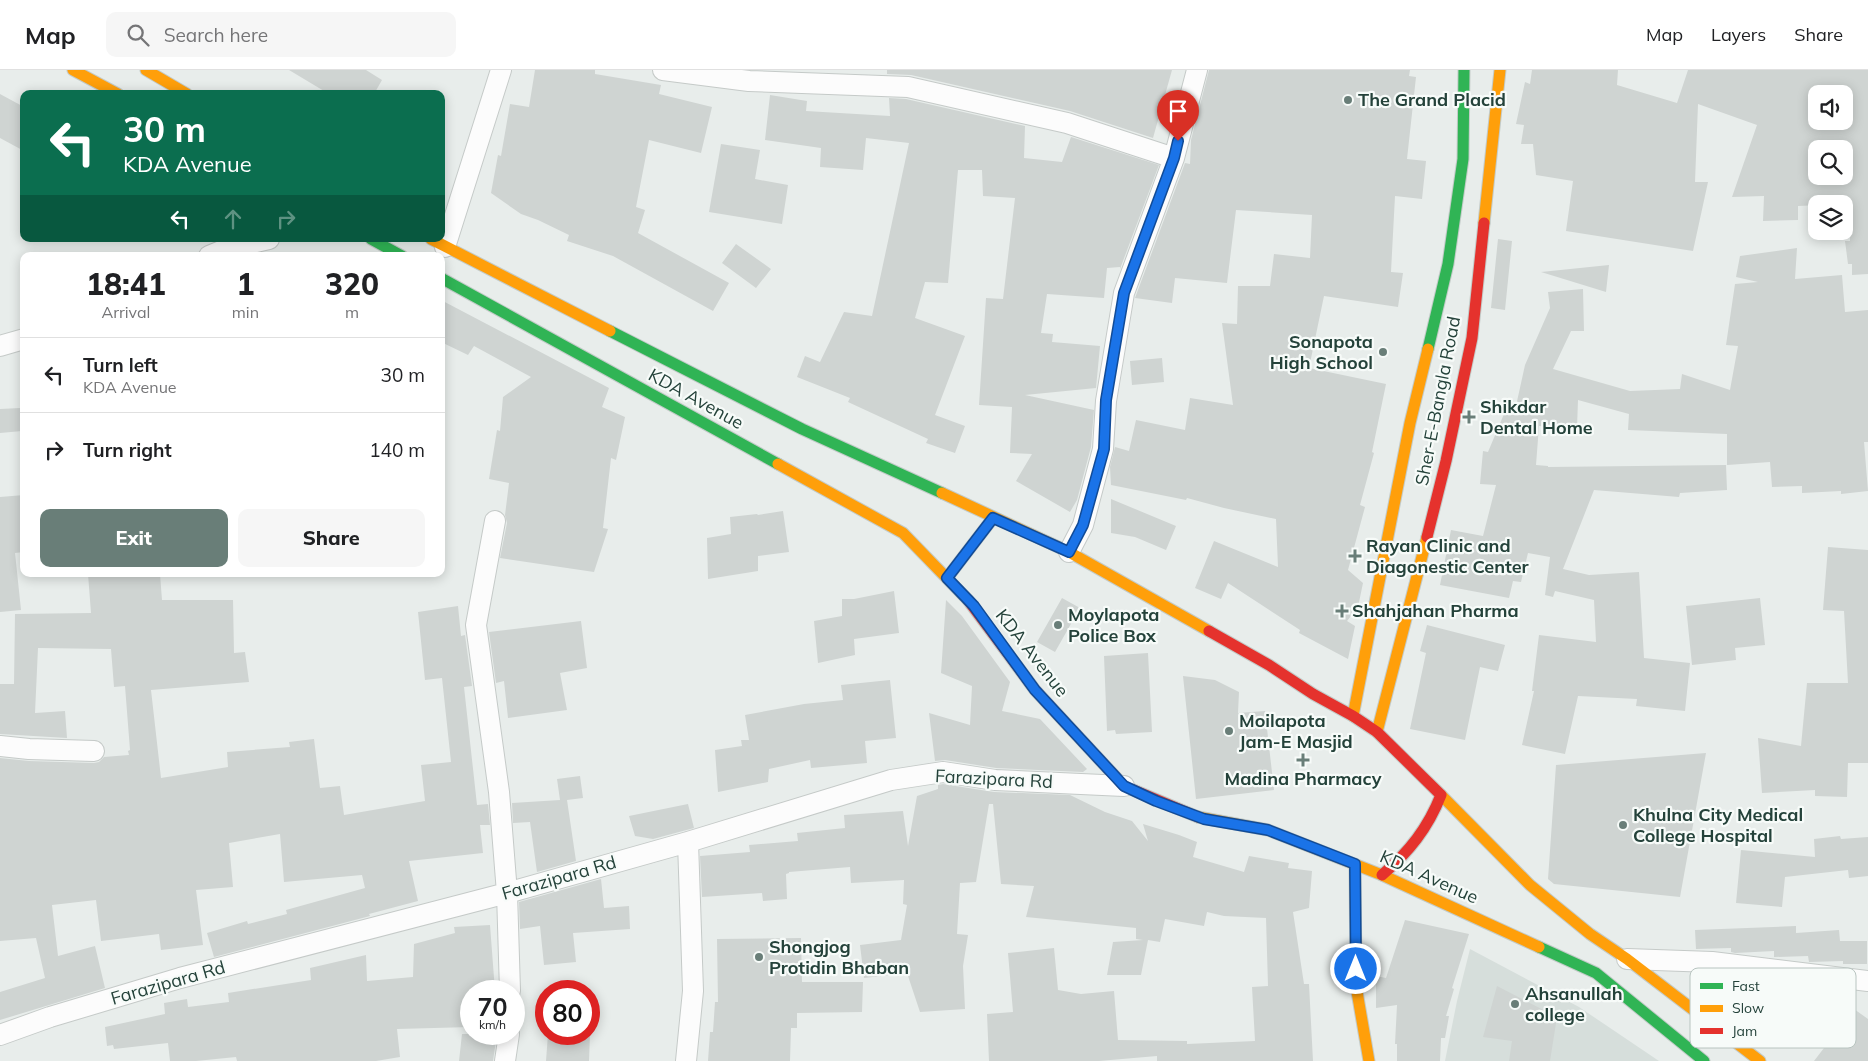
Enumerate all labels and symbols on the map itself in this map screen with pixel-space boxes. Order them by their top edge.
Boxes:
place label: The Grand Placid [1358,88,1506,111]
pin [1157,90,1199,141]
marker: The Grand Placid [1342,94,1354,106]
street label: Sher-E-Bangla Road [1410,314,1465,488]
place label: Sonapota High School [1270,330,1373,374]
marker: Sonapota High School [1377,346,1389,358]
street label: KDA Avenue [645,363,748,434]
place label: Shikdar Dental Home [1480,395,1593,439]
marker: Shikdar Dental Home [1462,410,1476,424]
place label: Rayan Clinic and Diagonestic Center [1366,534,1530,578]
marker: Rayan Clinic and Diagonestic Center [1348,549,1362,563]
place label: Shahjahan Pharma [1352,599,1519,622]
place label: Moylapota Police Box [1068,603,1159,647]
street label: KDA Avenue [991,604,1074,701]
marker: Shahjahan Pharma [1336,605,1348,617]
marker: Moylapota Police Box [1052,619,1064,631]
place label: Moilapota Jam-E Masjid [1239,709,1353,753]
marker: Moilapota Jam-E Masjid [1223,725,1235,737]
marker: Madina Pharmacy [1297,754,1309,766]
street label: Farazipara Rd [934,764,1054,793]
place label: Madina Pharmacy [1224,767,1382,790]
place label: Khulna City Medical College Hospital [1633,803,1803,847]
marker: Khulna City Medical College Hospital [1617,819,1629,831]
street label: KDA Avenue [1376,845,1482,908]
street label: Farazipara Rd [499,850,619,905]
place label: Shongjog Protidin Bhaban [769,935,909,979]
position arrow [1329,942,1381,994]
marker: Shongjog Protidin Bhaban [753,951,765,963]
street label: Farazipara Rd [108,955,228,1010]
legend [1690,968,1856,1048]
text: Fast [1732,977,1760,995]
speed limit sign: 80 [535,980,600,1045]
place label: Ahsanullah college [1525,982,1623,1026]
marker: Ahsanullah college [1509,998,1521,1010]
text: Slow [1732,999,1764,1017]
text: Jam [1732,1022,1757,1040]

